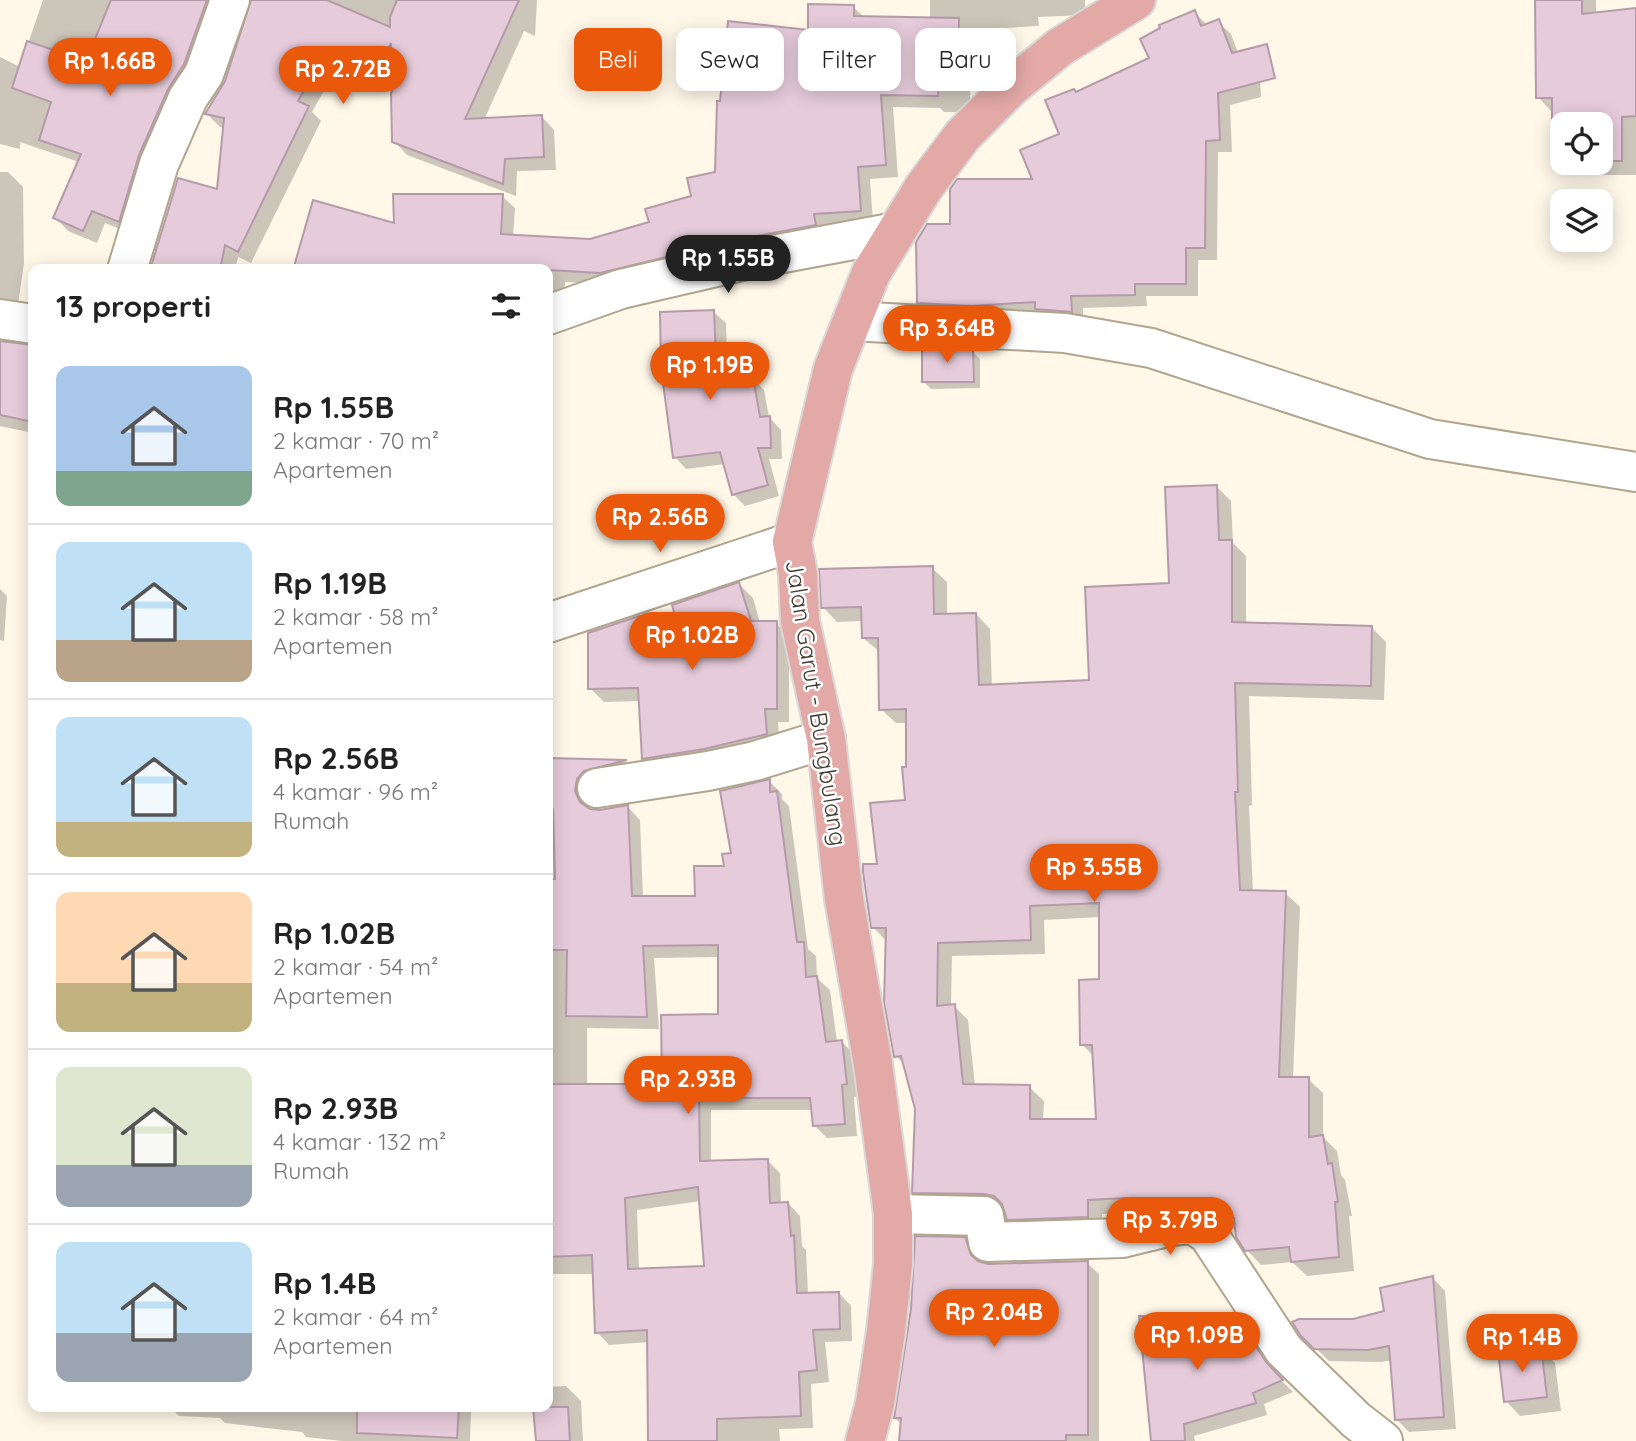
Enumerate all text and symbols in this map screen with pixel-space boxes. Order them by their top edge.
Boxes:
chip: Beli [574,28,662,91]
chip: Sewa [676,28,784,91]
chip: Filter [798,28,901,91]
chip: Baru [915,28,1016,91]
pin: Rp 1.66B [38,38,182,98]
text: Rp 1.66B [64,46,156,75]
pin: Rp 2.72B [271,46,415,106]
text: Rp 2.72B [295,54,391,83]
map controls [1550,112,1613,252]
button: locate [1550,112,1613,175]
button: layers [1550,189,1613,252]
pin: Rp 1.55B [656,236,800,295]
text: Rp 1.55B [682,243,774,272]
text: 13 properti [56,287,211,325]
icon: filters [487,287,525,325]
pin: Rp 3.64B [875,306,1019,365]
text: Rp 3.64B [899,313,995,342]
pin: Rp 1.19B [638,342,782,402]
text: Rp 1.19B [666,350,754,379]
text: Rp 1.55B [273,388,394,426]
icon: home [112,394,196,478]
text: 2 kamar · 70 m² [273,426,439,455]
text: Apartemen [273,455,393,484]
pin: Rp 2.56B [588,494,732,554]
text: Rp 2.56B [612,502,708,531]
street label: Jalan Garut - Bungbulang [780,558,854,848]
text: Rp 1.19B [273,564,387,602]
icon: home [112,570,196,654]
text: 2 kamar · 58 m² [273,602,439,631]
pin: Rp 1.02B [620,612,764,672]
text: Rp 1.02B [645,620,739,649]
text: Apartemen [273,631,393,660]
text: Rp 2.56B [273,739,399,777]
icon: home [112,745,196,829]
text: 4 kamar · 96 m² [273,777,438,806]
text: Rumah [273,806,349,835]
pin: Rp 3.55B [1022,844,1166,904]
text: Rp 3.55B [1046,852,1142,881]
text: Rp 1.02B [273,914,395,952]
icon: home [112,920,196,1004]
text: 2 kamar · 54 m² [273,952,438,981]
text: Apartemen [273,981,393,1010]
pin: Rp 2.93B [616,1056,760,1116]
text: Rp 2.93B [640,1064,736,1093]
text: Rp 2.93B [273,1089,398,1127]
icon: home [112,1095,196,1179]
text: 4 kamar · 132 m² [273,1127,446,1156]
text: Rumah [273,1156,349,1185]
pin: Rp 3.79B [1098,1198,1242,1257]
text: Rp 3.79B [1122,1205,1218,1234]
text: Rp 1.4B [273,1264,376,1302]
icon: home [112,1270,196,1354]
pin: Rp 2.04B [922,1290,1066,1349]
text: Rp 2.04B [945,1297,1043,1326]
text: 2 kamar · 64 m² [273,1302,438,1331]
pin: Rp 1.09B [1125,1312,1269,1372]
pin: Rp 1.4B [1457,1314,1587,1374]
text: Rp 1.09B [1150,1320,1244,1349]
text: Rp 1.4B [1482,1322,1562,1351]
text: Apartemen [273,1331,393,1360]

